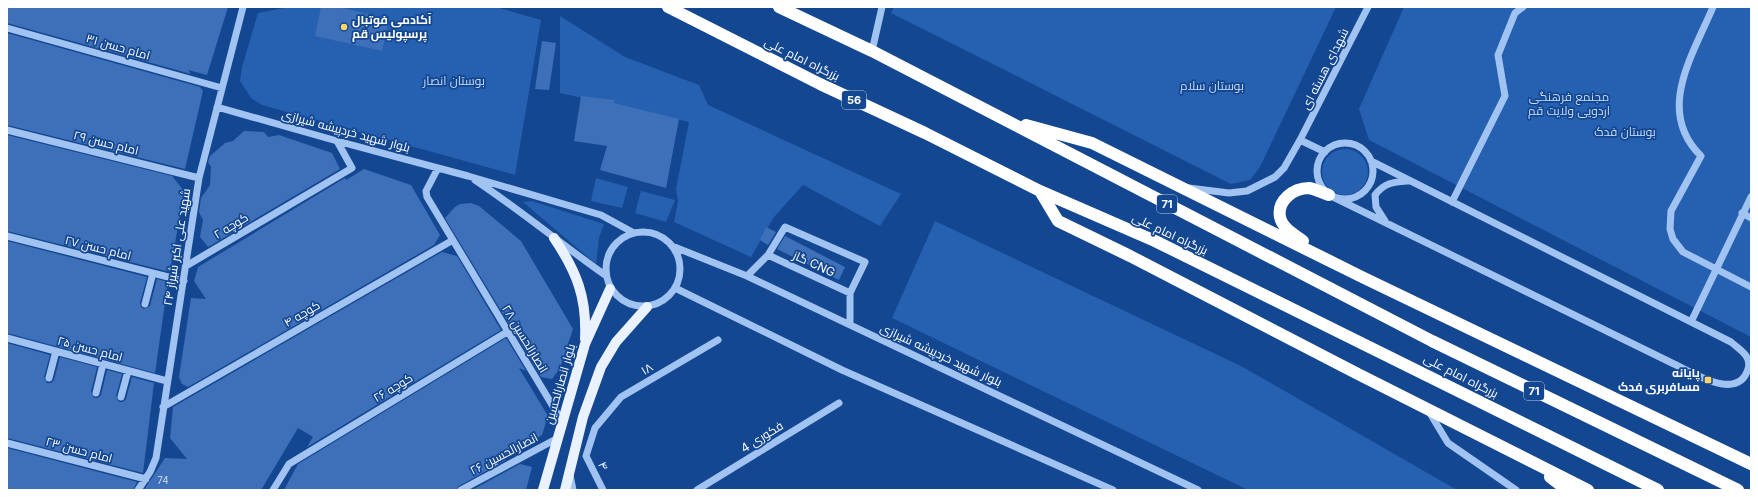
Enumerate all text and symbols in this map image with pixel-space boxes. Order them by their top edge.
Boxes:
place label: آکادمی فوتبال پرسپولیس قم [352,12,432,43]
marker: آکادمی فوتبال پرسپولیس قم [339,22,349,32]
street label: شهدای هسته ای [1298,26,1352,112]
street label: امام حسن ۳۱ [84,30,152,64]
street label: بزرگراه امام علی [762,34,842,84]
park label: بوستان انصار [422,73,485,88]
park label: بوستان سلام [1180,78,1244,94]
park label: مجنمع فرهنگی اردویی ولایت قم [1528,89,1610,119]
road number: 56 [842,91,866,109]
street label: بلوار شهید خردپیشه شیرازی [280,106,412,157]
park label: بوستان فدک [1594,124,1656,139]
street label: امام حسن ۲۹ [72,127,140,159]
street label: شهید علی اکبر شیراز ۲۴ [160,187,193,307]
road number: 71 [1157,195,1177,213]
street label: کوچه ۲ [211,209,252,243]
street label: بزرگراه امام علی [1129,209,1211,259]
street label: امام حسن ۲۷ [63,232,133,264]
street label: گاز CNG [790,247,838,280]
street label: کوچه ۴ [281,297,324,332]
street label: انصارالحسین ۲۸ [499,302,552,375]
street label: بلوار شهید خردپیشه شیرازی [877,320,1004,391]
street label: امام حسن ۲۵ [56,333,124,365]
street label: بلوار انصارالحسین [541,342,578,426]
street label: بزرگراه امام علی [1421,350,1501,402]
street label: ۱۸ [638,359,656,378]
place label: پایانه مسافربری فدک [1618,365,1701,395]
street label: کوچه ۲۶ [370,370,416,407]
marker: پایانه مسافربری فدک [1703,375,1713,385]
road number: 71 [1524,382,1544,400]
street label: فکوری 4 [738,418,786,455]
street label: انصارالحسین ۲۶ [467,429,540,478]
street label: امام حسن ۲۳ [44,433,114,467]
street label: ۴ [595,459,612,473]
house number: 74 [157,474,169,486]

